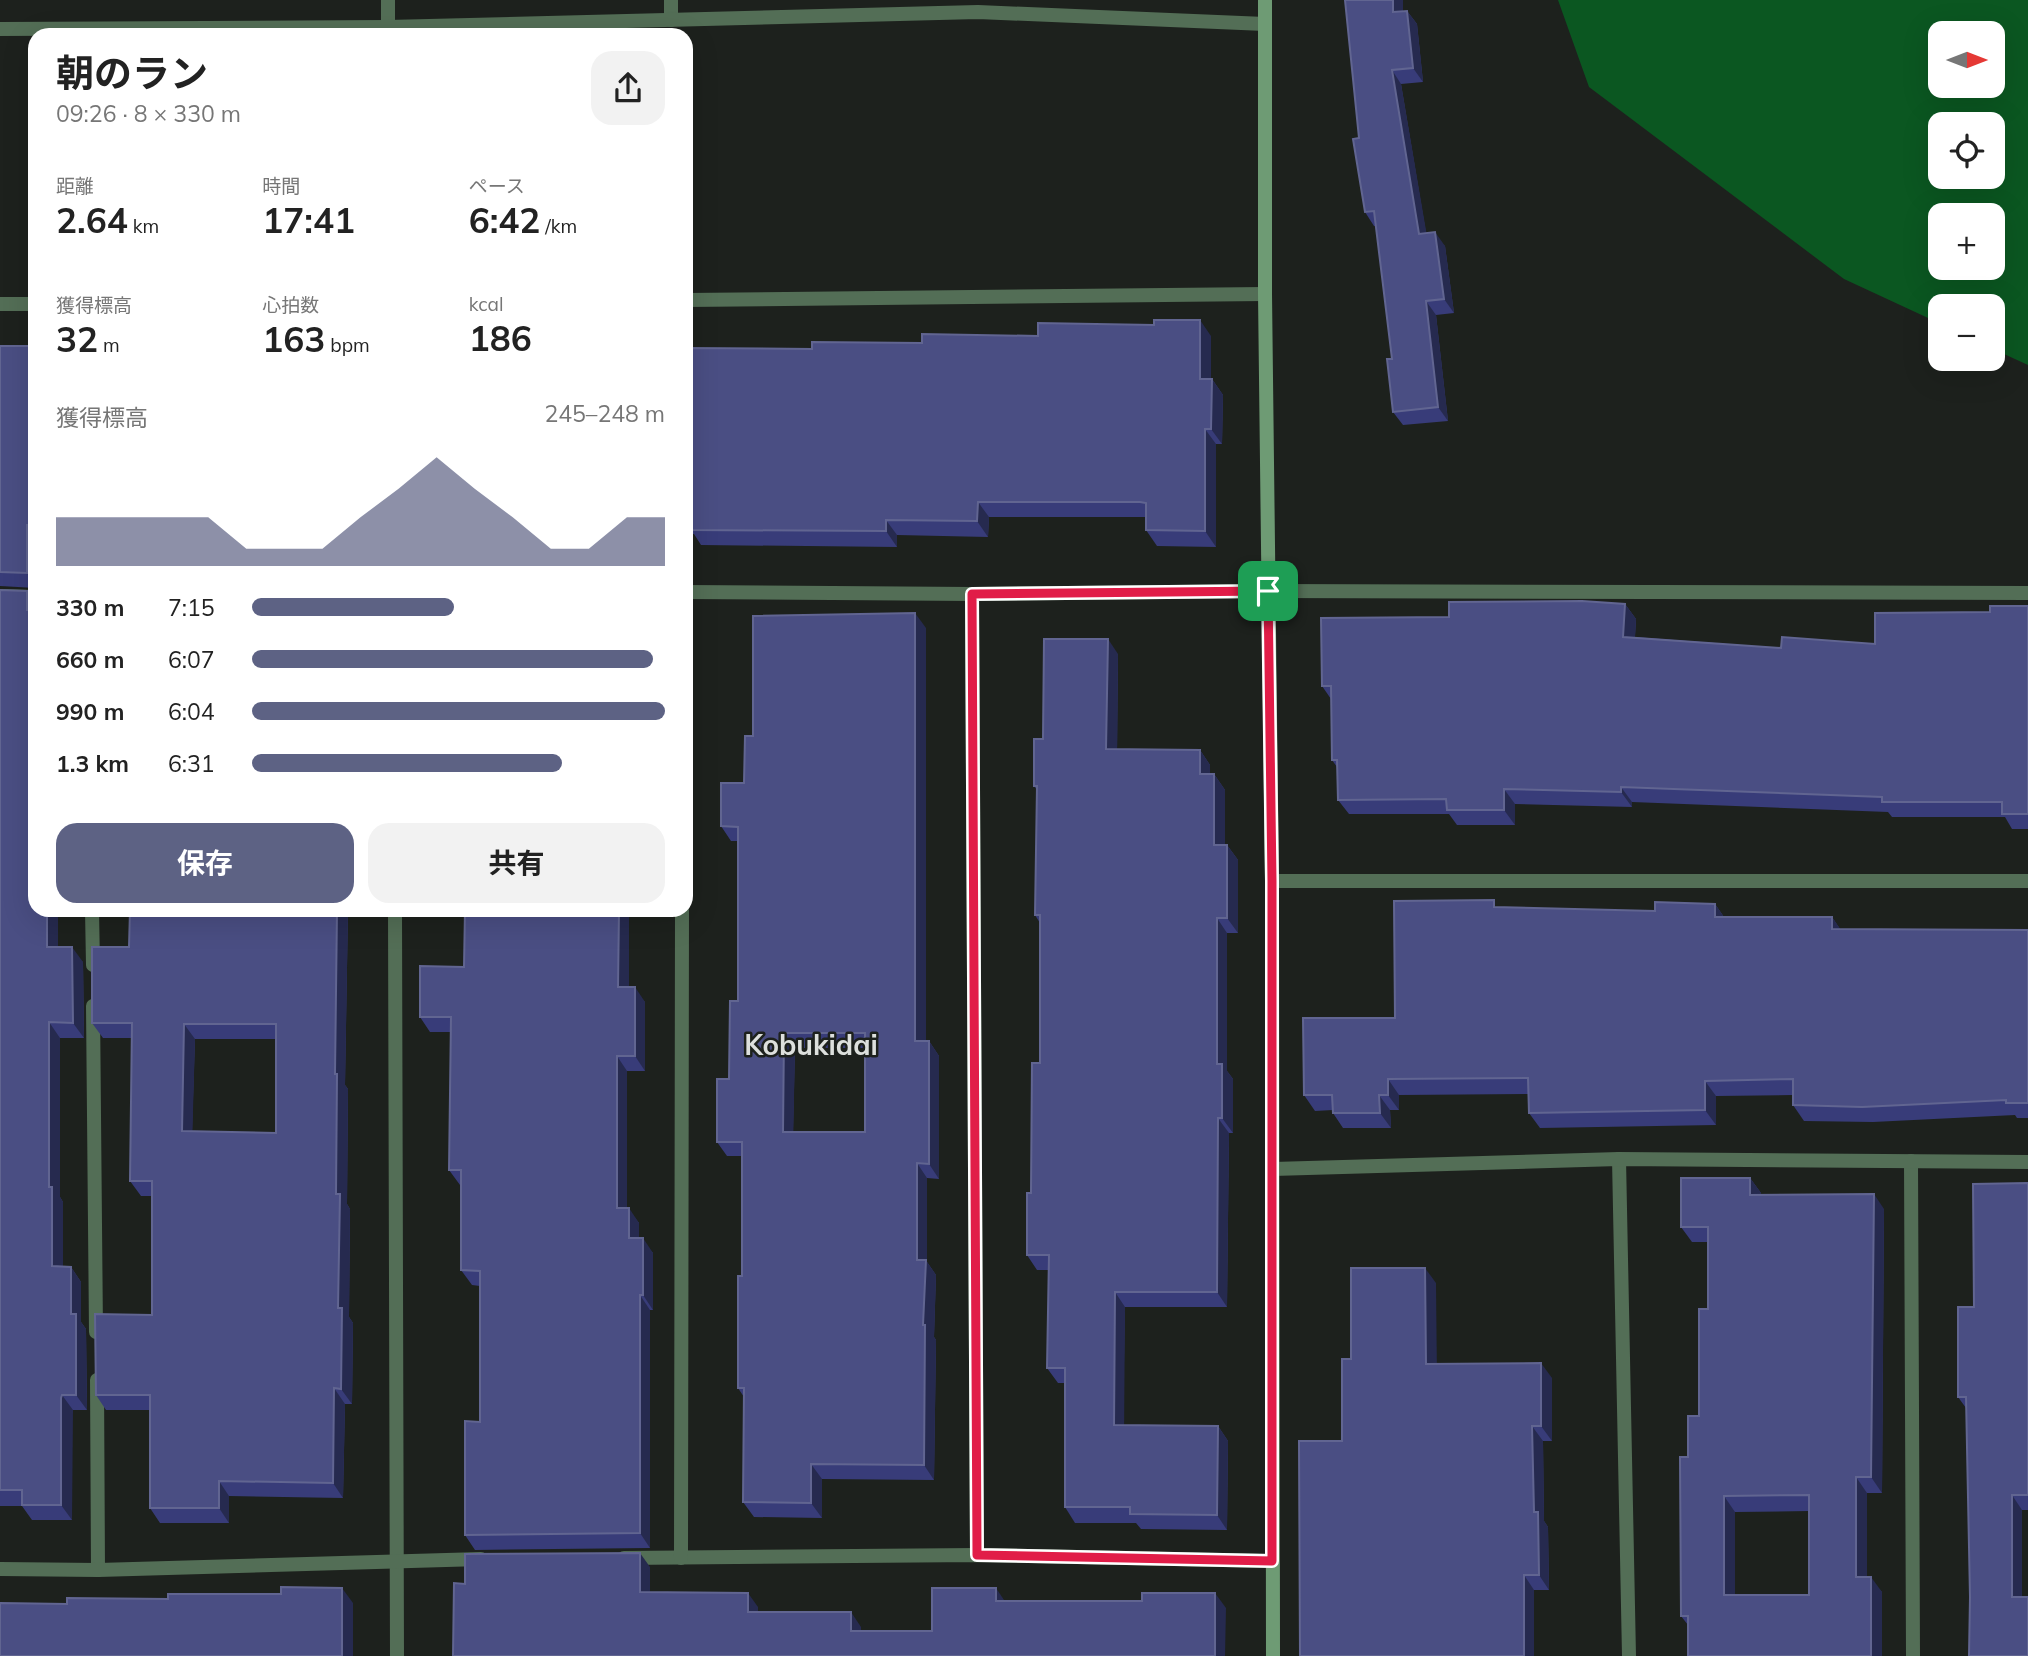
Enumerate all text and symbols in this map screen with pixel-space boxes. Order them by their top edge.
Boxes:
north arrow [1928,21,2006,98]
map controls [1928,21,2005,371]
text: 朝のラン [56,49,208,97]
button: share [591,51,665,125]
text: 09:26 · 8 × 330 m [56,99,241,128]
button: locate [1928,112,2005,189]
text: 距離 [56,174,94,198]
text: 時間 [262,174,300,198]
text: ペース [469,174,525,198]
text: 2.64 [56,198,128,242]
text: 17:41 [262,198,355,242]
text: 6:42 [469,198,540,242]
button: + [1928,203,2005,280]
text: km [128,214,159,238]
text: /km [540,214,577,238]
text: kcal [469,292,503,316]
text: 獲得標高 [56,293,132,317]
text: 心拍数 [262,293,319,317]
button: − [1928,294,2005,371]
text: 186 [469,316,532,360]
text: 32 [56,317,98,361]
text: 163 [262,317,325,361]
text: m [98,333,120,357]
text: bpm [325,333,370,357]
text: 245–248 m [544,399,665,428]
text: 獲得標高 [56,403,148,432]
pin [1238,561,1298,621]
icon: arrive [1249,572,1287,610]
text: 330 m [56,593,124,622]
text: 7:15 [168,593,215,622]
text: 660 m [56,645,124,674]
text: 6:07 [168,645,215,674]
text: 990 m [56,697,124,726]
text: 6:04 [168,697,215,726]
text: 1.3 km [56,749,129,778]
text: 6:31 [168,749,215,778]
button: 保存 [56,823,354,903]
button: 共有 [368,823,665,903]
district label: Kobukidai [744,1027,878,1062]

